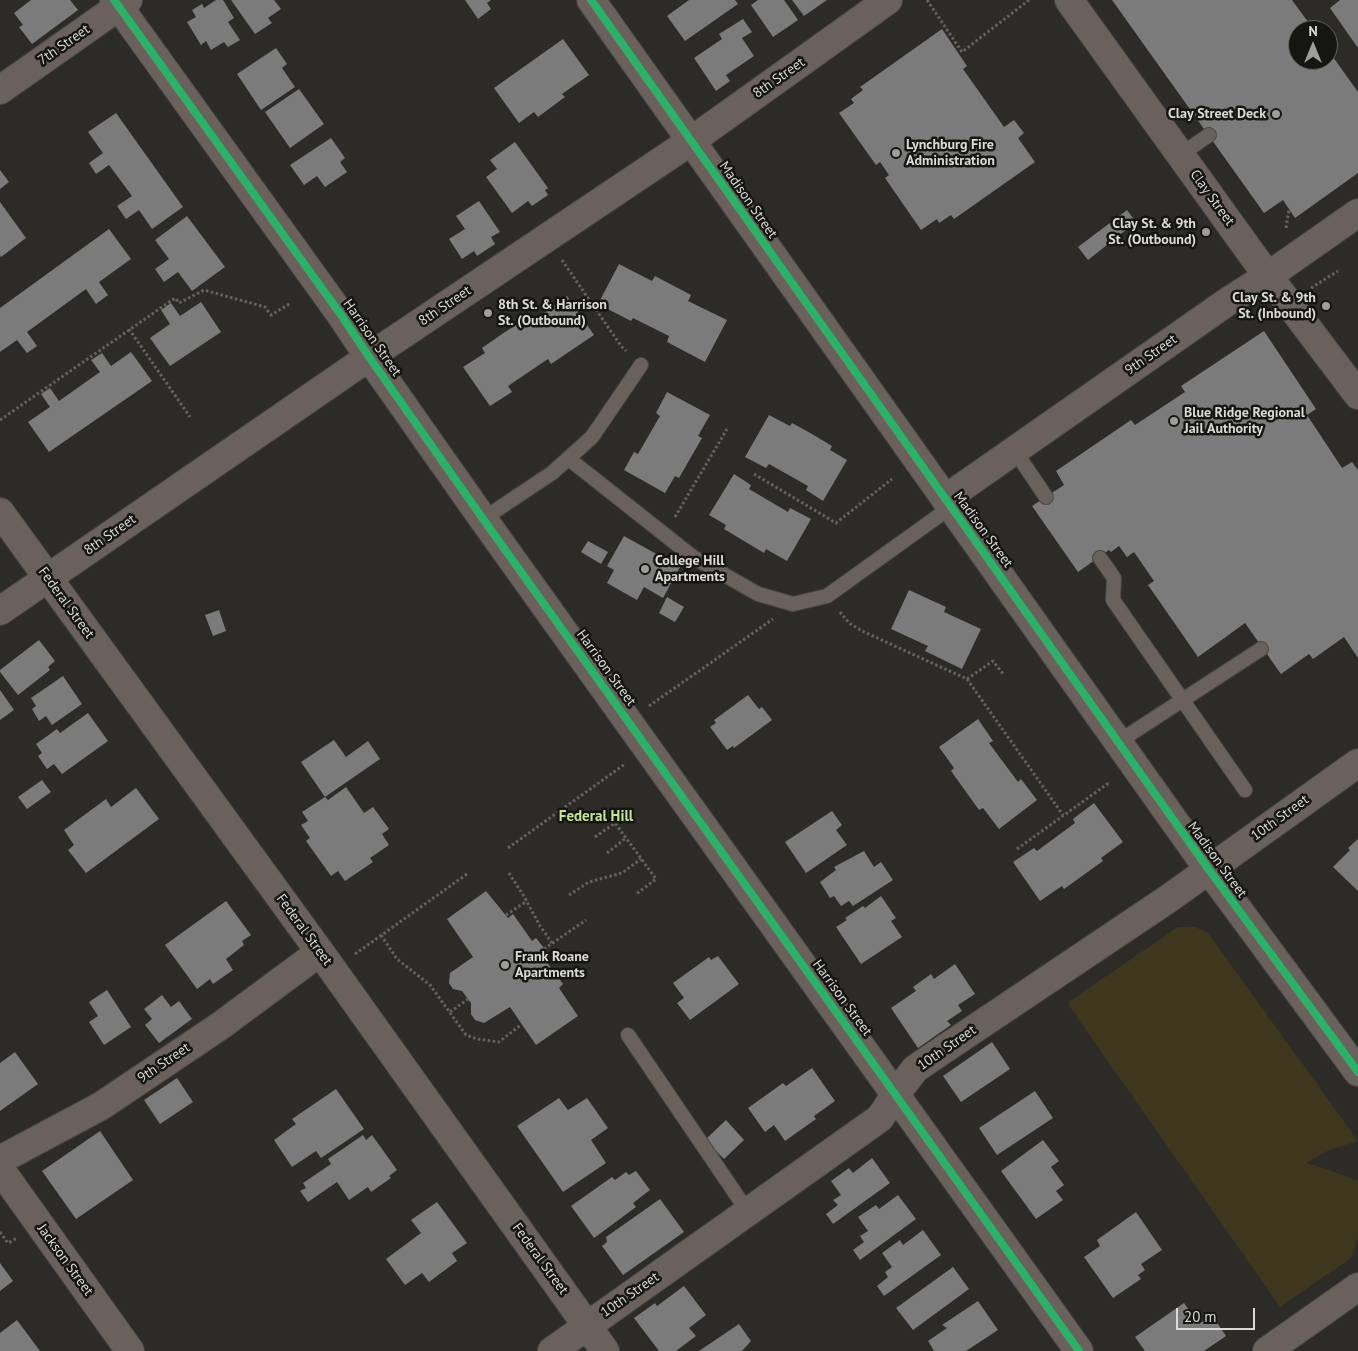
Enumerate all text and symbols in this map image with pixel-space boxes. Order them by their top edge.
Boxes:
north arrow [1288,20,1338,70]
street label: 7th Street [35,21,93,69]
text: N [1308,22,1318,40]
street label: 8th Street [750,54,808,102]
place label: Clay Street Deck [1168,106,1266,122]
marker: Clay Street Deck [1270,108,1282,120]
place label: Lynchburg Fire Administration [906,137,995,170]
marker: Lynchburg Fire Administration [890,147,902,159]
street label: Madison Street [715,158,781,242]
street label: Clay Street [1186,167,1238,229]
place label: Clay St. & 9th St. (Outbound) [1108,216,1196,248]
marker: Clay St. & 9th St. (Outbound) [1200,226,1212,238]
street label: 8th Street [416,282,474,330]
place label: Clay St. & 9th St. (Inbound) [1232,290,1316,322]
street label: Harrison Street [339,296,405,380]
place label: 8th St. & Harrison St. (Outbound) [498,297,607,330]
marker: Clay St. & 9th St. (Inbound) [1320,300,1332,312]
marker: 8th St. & Harrison St. (Outbound) [482,307,494,319]
street label: 9th Street [1122,331,1180,379]
place label: Blue Ridge Regional Jail Authority [1184,405,1305,438]
marker: Blue Ridge Regional Jail Authority [1168,415,1180,427]
street label: Madison Street [950,489,1016,571]
street label: 8th Street [81,511,139,559]
place label: College Hill Apartments [655,553,725,586]
marker: College Hill Apartments [639,563,651,575]
street label: Federal Street [34,564,98,642]
street label: Harrison Street [573,627,639,709]
street label: 10th Street [1248,791,1312,845]
district label: Federal Hill [559,808,633,826]
street label: Madison Street [1184,819,1250,901]
street label: Federal Street [272,891,336,969]
place label: Frank Roane Apartments [515,949,589,982]
street label: Harrison Street [809,957,875,1039]
marker: Frank Roane Apartments [499,959,511,971]
street label: 10th Street [915,1022,979,1074]
street label: 9th Street [135,1039,193,1087]
street label: Federal Street [508,1220,572,1298]
street label: Jackson Street [33,1221,97,1299]
street label: 10th Street [598,1269,662,1321]
scale bar [1178,1298,1257,1330]
text: 20 m [1184,1307,1217,1326]

